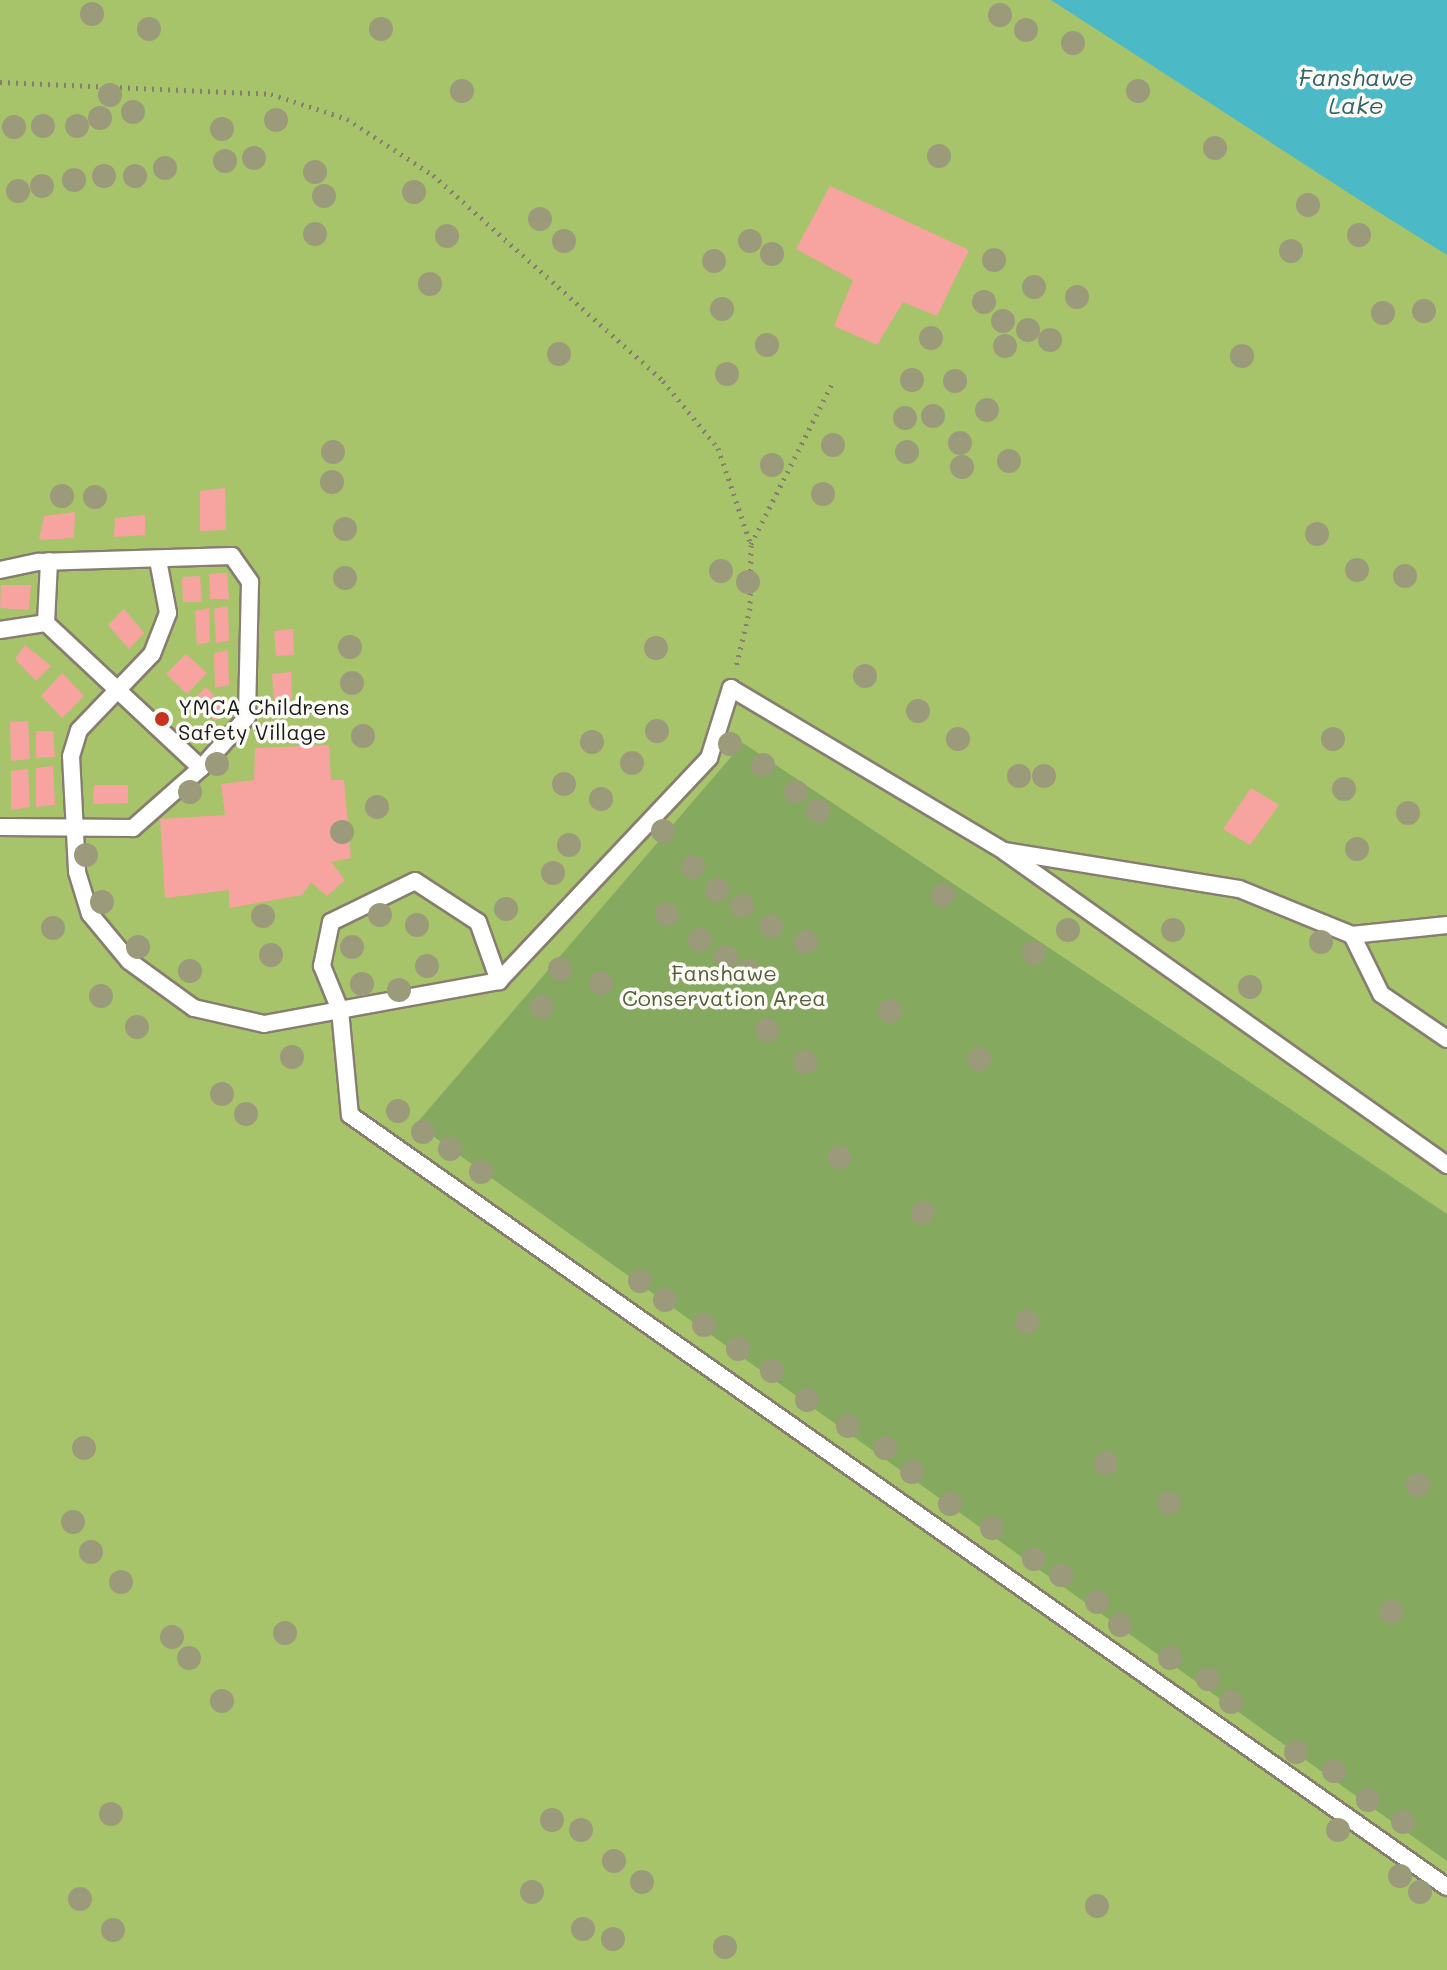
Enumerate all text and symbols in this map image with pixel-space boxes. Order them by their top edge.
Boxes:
water label: Fanshawe Lake [1298,63,1414,119]
place label: YMCA Childrens Safety Village [178,693,350,744]
marker: YMCA Childrens Safety Village [153,710,171,728]
park label: Fanshawe Conservation Area [622,959,826,1010]

